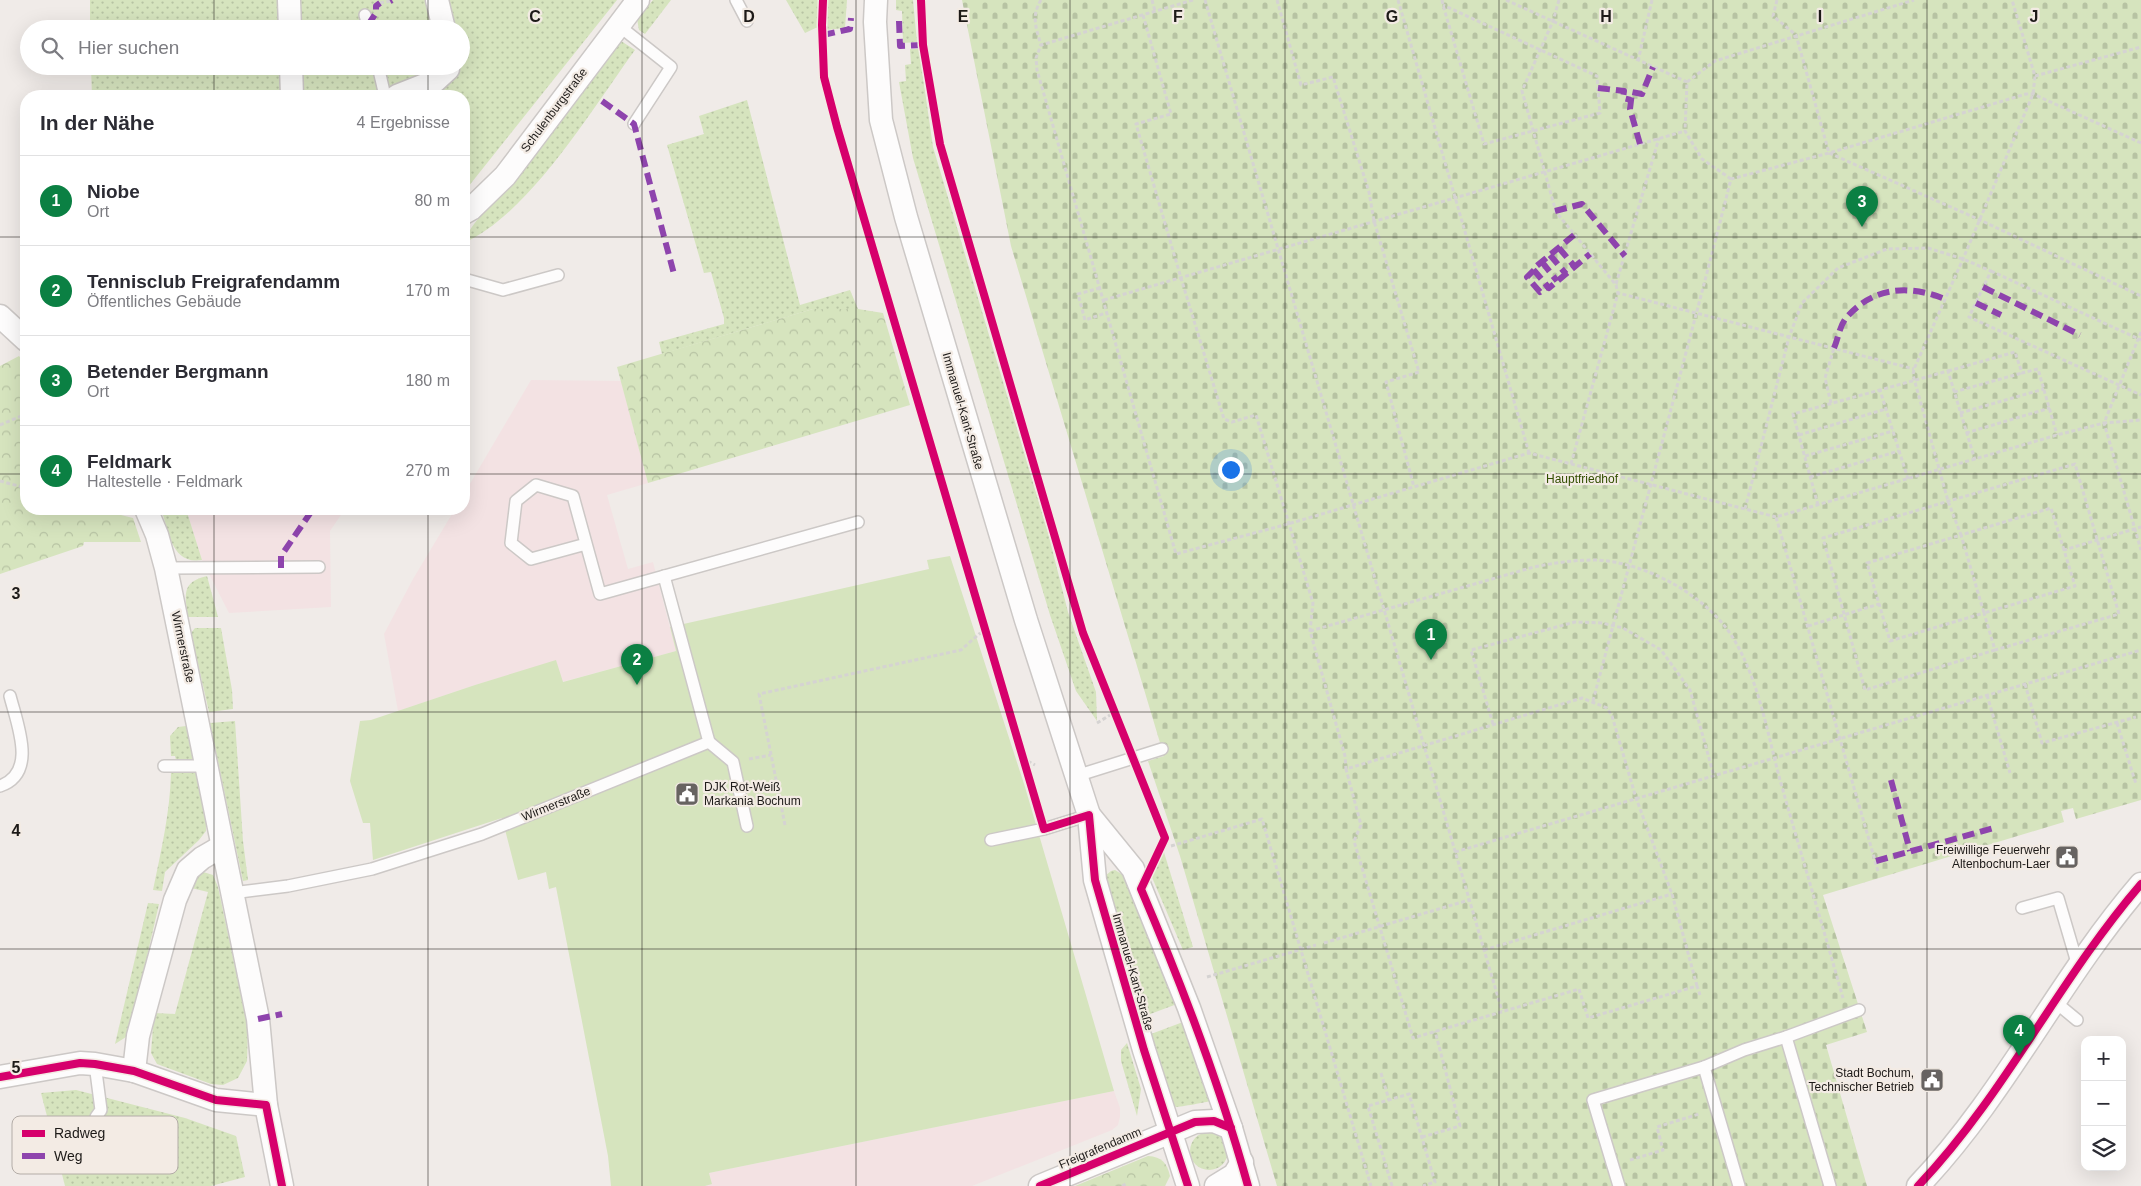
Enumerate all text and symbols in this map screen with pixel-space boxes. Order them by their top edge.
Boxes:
text: C [529,8,541,25]
text: D [743,8,755,25]
text: E [958,8,969,25]
text: F [1173,8,1183,25]
text: G [1386,8,1398,25]
text: H [1600,8,1612,25]
text: I [1818,8,1822,25]
text: J [2030,8,2038,25]
search box [20,20,470,75]
icon: search [38,34,66,62]
text: Hier suchen [78,37,179,58]
street label: Schulenburgstraße [518,65,590,155]
text: In der Nähe [40,111,154,134]
text: 4 Ergebnisse [357,114,450,131]
text: Niobe [87,181,140,202]
pin: 3 [1846,186,1878,227]
text: 1 [52,192,60,209]
text: 80 m [414,192,450,209]
text: Ort [87,203,109,220]
text: Tennisclub Freigrafendamm [87,271,340,292]
text: 2 [52,282,60,299]
text: 170 m [406,282,450,299]
text: Öffentliches Gebäude [87,293,241,310]
street label: Immanuel-Kant-Straße [940,351,987,472]
text: Betender Bergmann [87,361,269,382]
text: 3 [52,372,60,389]
text: 180 m [406,372,450,389]
text: Ort [87,383,109,400]
text: Feldmark [87,451,171,472]
your location [1218,457,1244,483]
text: 4 [52,462,60,479]
text: 270 m [406,462,450,479]
park label: Hauptfriedhof [1546,472,1619,486]
text: Haltestelle · Feldmark [87,473,243,490]
text: 3 [12,585,21,602]
street label: Wirmerstraße [169,610,197,684]
pin: 1 [1415,619,1447,660]
pin: 2 [621,644,653,685]
place label: DJK Rot-Weiß Markania Bochum [704,780,801,808]
public building icon: DJK Rot-Weiß Markania Bochum [674,781,700,807]
street label: Wirmerstraße [520,784,593,824]
text: 4 [12,822,21,839]
place label: Freiwillige Feuerwehr Altenbochum-Laer [1936,843,2050,871]
public building icon: Freiwillige Feuerwehr Altenbochum-Laer [2054,844,2080,870]
street label: Immanuel-Kant-Straße [1110,912,1157,1033]
pin: 4 [2003,1015,2035,1056]
map controls [2081,1036,2126,1171]
button: + [2081,1036,2126,1081]
text: 5 [12,1059,21,1076]
place label: Stadt Bochum, Technischer Betrieb [1809,1066,1914,1094]
public building icon: Stadt Bochum, Technischer Betrieb [1919,1067,1945,1093]
button: − [2081,1081,2126,1126]
legend [12,1116,178,1174]
street label: Freigrafendamm [1057,1124,1143,1172]
text: Radweg [54,1125,105,1141]
button: layers [2081,1126,2126,1171]
text: Weg [54,1148,83,1164]

